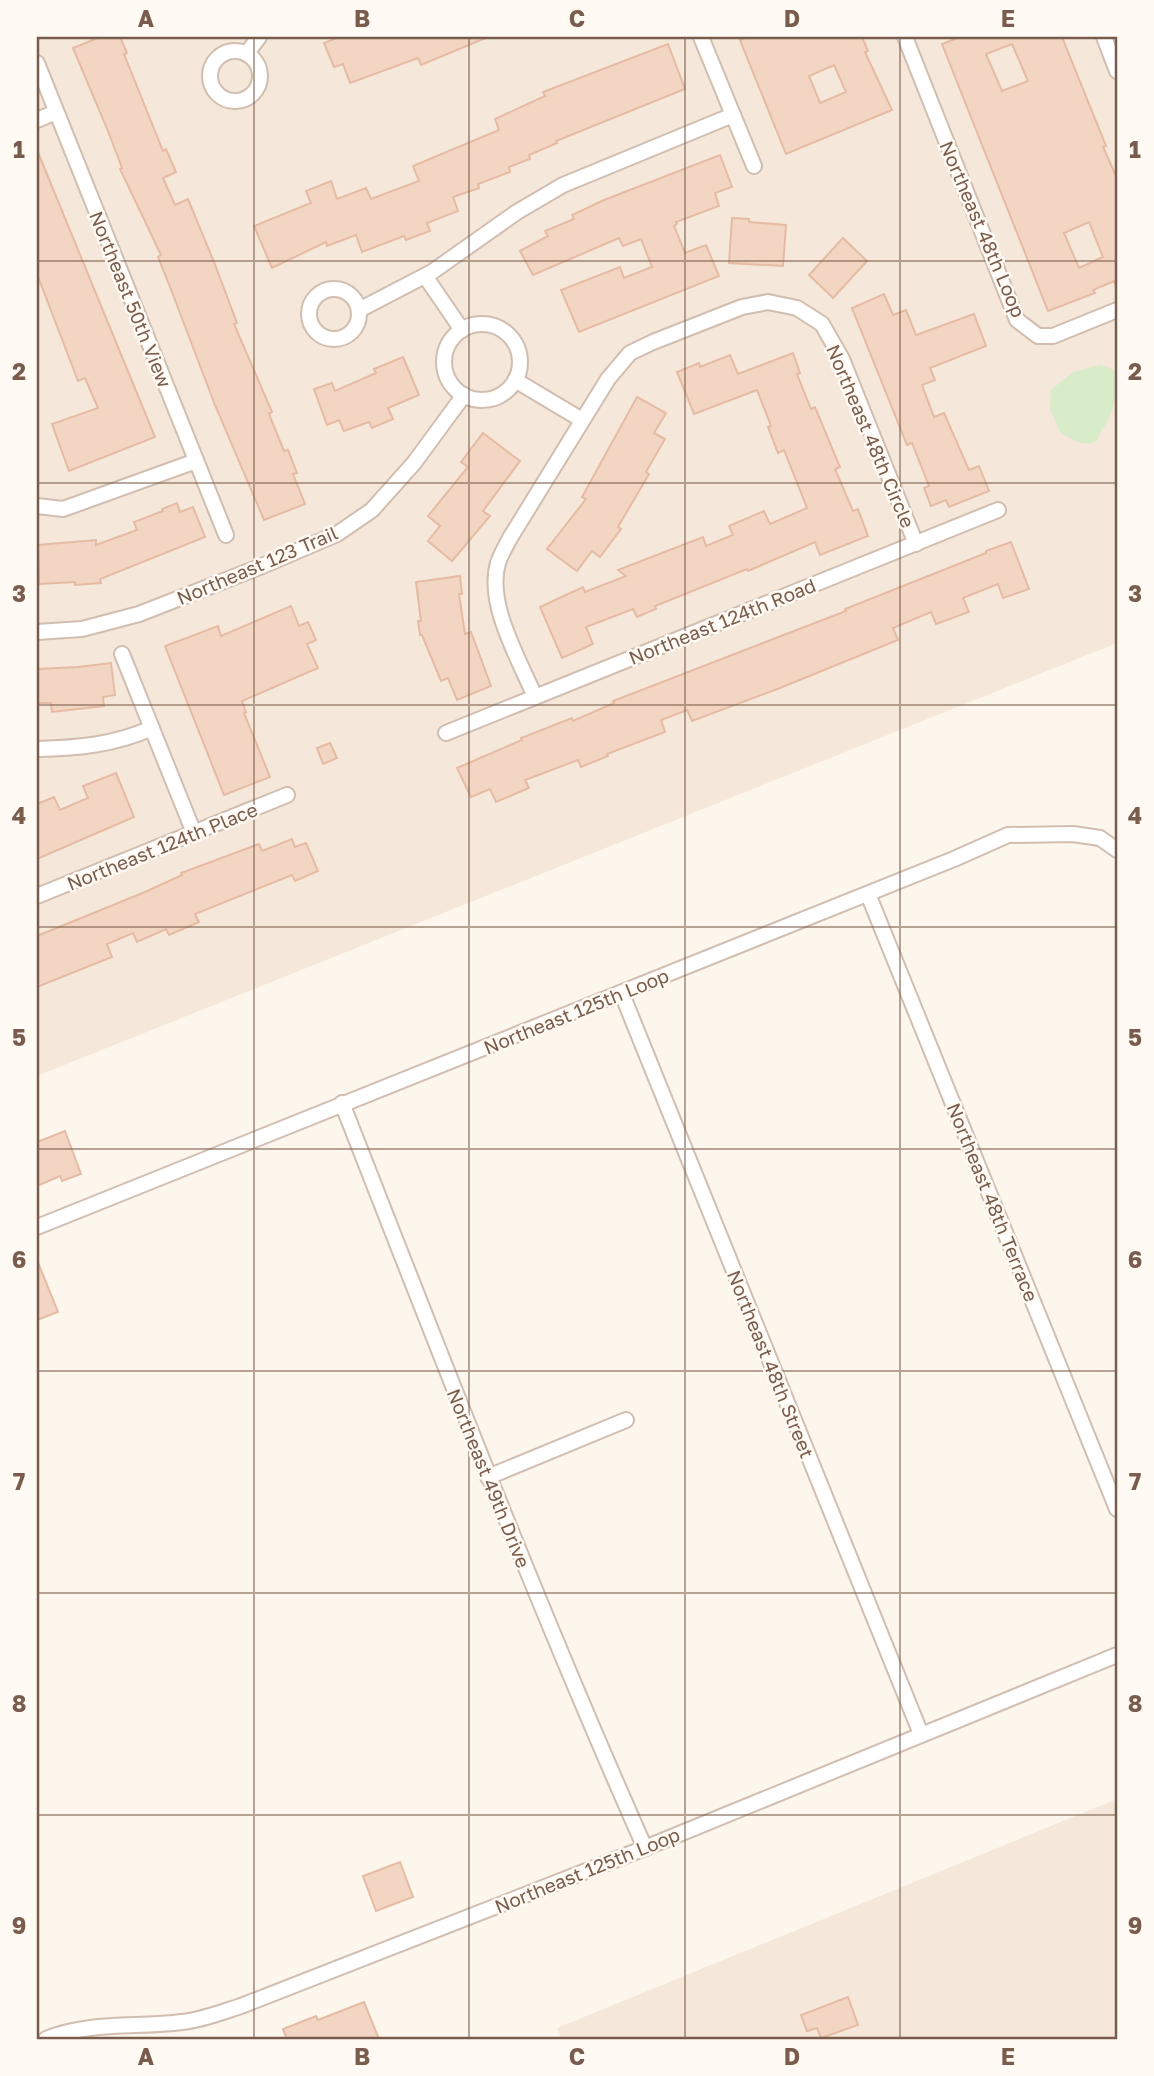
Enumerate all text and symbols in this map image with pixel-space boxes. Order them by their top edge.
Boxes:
text: A [138,4,155,32]
text: B [354,4,370,32]
text: C [569,4,585,32]
text: D [784,4,800,32]
text: E [1001,4,1015,32]
text: 1 [13,135,25,163]
text: 1 [1129,135,1141,163]
street label: Northeast 48th Loop [935,137,1031,321]
street label: Northeast 50th View [85,208,177,390]
street label: Northeast 48th Circle [822,341,920,531]
text: 2 [12,357,26,385]
text: 2 [1128,357,1142,385]
street label: Northeast 123 Trail [173,521,341,609]
street label: Northeast 124th Road [625,573,819,669]
text: 3 [12,579,26,607]
text: 3 [1128,579,1142,607]
street label: Northeast 124th Place [63,797,261,895]
text: 4 [12,801,26,829]
text: 4 [1128,801,1142,829]
street label: Northeast 125th Loop [480,963,672,1059]
text: 5 [12,1023,26,1051]
text: 5 [1128,1023,1142,1051]
street label: Northeast 48th Terrace [943,1099,1043,1305]
text: 6 [12,1245,26,1273]
text: 6 [1128,1245,1142,1273]
street label: Northeast 48th Street [723,1267,819,1461]
street label: Northeast 49th Drive [443,1385,535,1571]
text: 7 [13,1467,25,1495]
text: 7 [1129,1467,1141,1495]
text: 8 [12,1689,26,1717]
text: 8 [1128,1689,1142,1717]
street label: Northeast 125th Loop [491,1822,683,1918]
text: 9 [12,1911,26,1939]
text: 9 [1128,1911,1142,1939]
text: A [138,2042,155,2070]
text: B [354,2042,370,2070]
text: C [569,2042,585,2070]
text: D [784,2042,800,2070]
text: E [1001,2042,1015,2070]

